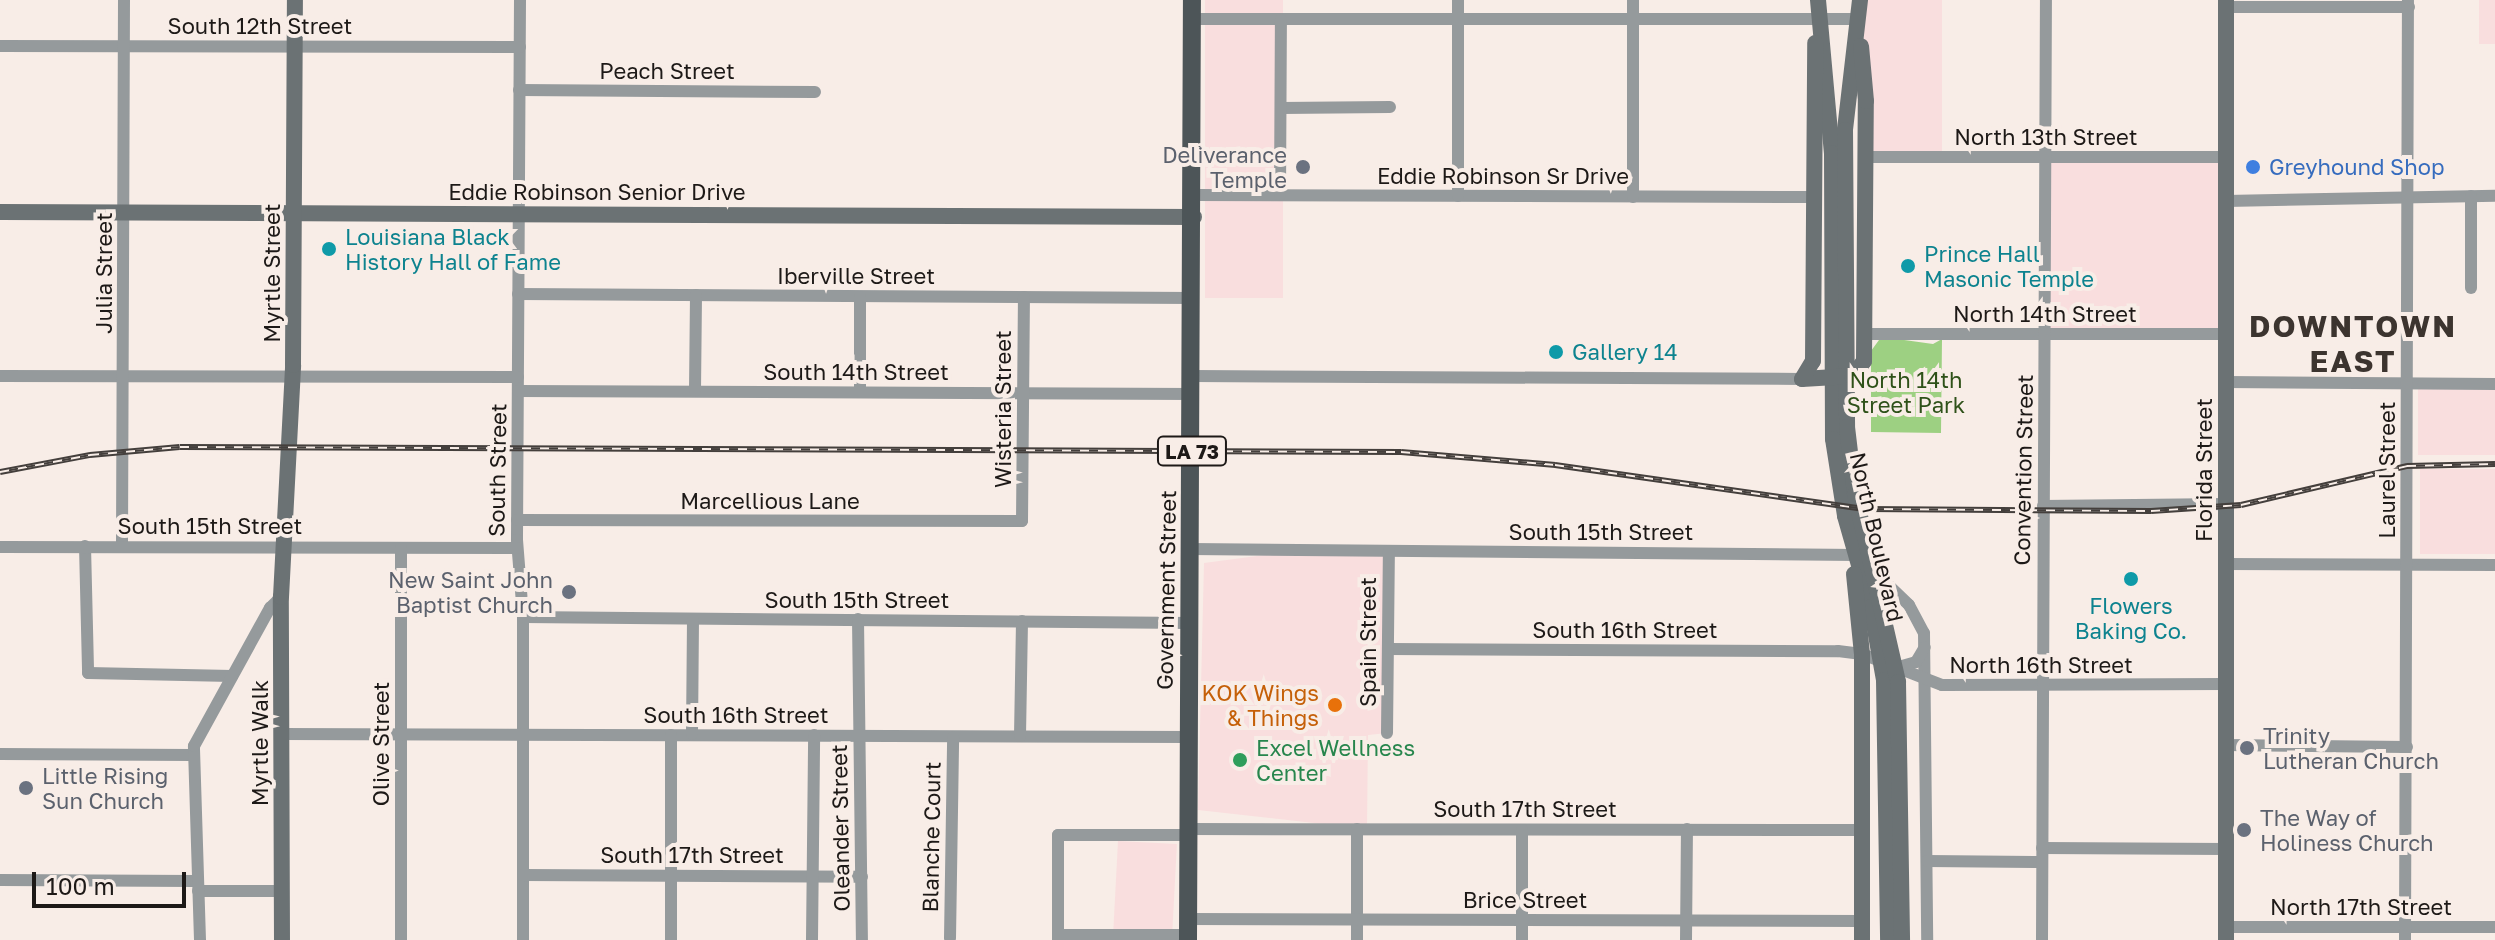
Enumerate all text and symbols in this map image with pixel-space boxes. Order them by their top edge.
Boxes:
street label: South 12th Street [168,13,352,39]
street label: Peach Street [599,58,735,84]
street label: North 13th Street [1954,124,2138,150]
place label: Deliverance Temple [1162,141,1287,192]
place label: Greyhound Shop [2269,154,2444,180]
marker: Deliverance Temple [1294,158,1312,176]
marker: Greyhound Shop [2244,158,2262,176]
street label: Eddie Robinson Sr Drive [1377,163,1629,189]
street label: Eddie Robinson Senior Drive [448,179,746,205]
street label: Myrtle Street [259,203,285,343]
street label: Julia Street [91,212,117,334]
place label: Louisiana Black History Hall of Fame [345,223,561,274]
marker: Louisiana Black History Hall of Fame [320,240,338,258]
place label: Prince Hall Masonic Temple [1924,240,2094,292]
marker: Prince Hall Masonic Temple [1899,257,1917,275]
street label: Iberville Street [777,263,935,289]
street label: North 14th Street [1953,301,2137,327]
district label: DOWNTOWN EAST [2249,308,2457,378]
street label: Wisteria Street [990,330,1016,488]
place label: Gallery 14 [1572,339,1678,365]
marker: Gallery 14 [1547,343,1565,361]
street label: South 14th Street [763,359,949,385]
park label: North 14th Street Park [1847,366,1965,418]
street label: Convention Street [2008,374,2038,566]
street label: Florida Street [2191,398,2217,542]
street label: Laurel Street [2374,401,2400,539]
street label: South Street [483,403,511,537]
road number: LA 73 [1156,435,1228,467]
street label: North Boulevard [1845,450,1909,624]
street label: Marcellious Lane [680,488,860,514]
street label: Government Street [1151,490,1181,690]
street label: South 15th Street [118,513,302,539]
street label: South 15th Street [1509,519,1693,545]
place label: New Saint John Baptist Church [388,566,553,618]
marker: Flowers Baking Co. [2122,570,2140,588]
street label: Spain Street [1355,577,1381,707]
marker: New Saint John Baptist Church [560,583,578,601]
street label: South 15th Street [765,587,949,613]
place label: Flowers Baking Co. [2075,592,2187,644]
street label: South 16th Street [1532,617,1718,643]
street label: North 16th Street [1949,652,2133,678]
place label: KOK Wings & Things [1202,679,1319,730]
street label: Myrtle Walk [247,680,273,806]
street label: Olive Street [368,682,394,806]
marker: KOK Wings & Things [1326,696,1344,714]
street label: South 16th Street [643,702,829,728]
place label: Trinity Lutheran Church [2263,722,2439,774]
place label: Excel Wellness Center [1256,734,1415,786]
marker: Trinity Lutheran Church [2238,739,2256,757]
street label: Oleander Street [825,744,855,912]
marker: Excel Wellness Center [1231,751,1249,769]
street label: Blanche Court [916,761,946,913]
place label: Little Rising Sun Church [42,762,168,814]
marker: Little Rising Sun Church [17,779,35,797]
street label: South 17th Street [1433,796,1617,822]
place label: The Way of Holiness Church [2260,804,2434,856]
marker: The Way of Holiness Church [2235,821,2253,839]
street label: South 17th Street [600,842,784,868]
scale bar [36,856,190,906]
text: 100 m [46,871,115,900]
street label: Brice Street [1463,887,1587,913]
street label: North 17th Street [2270,894,2452,920]

